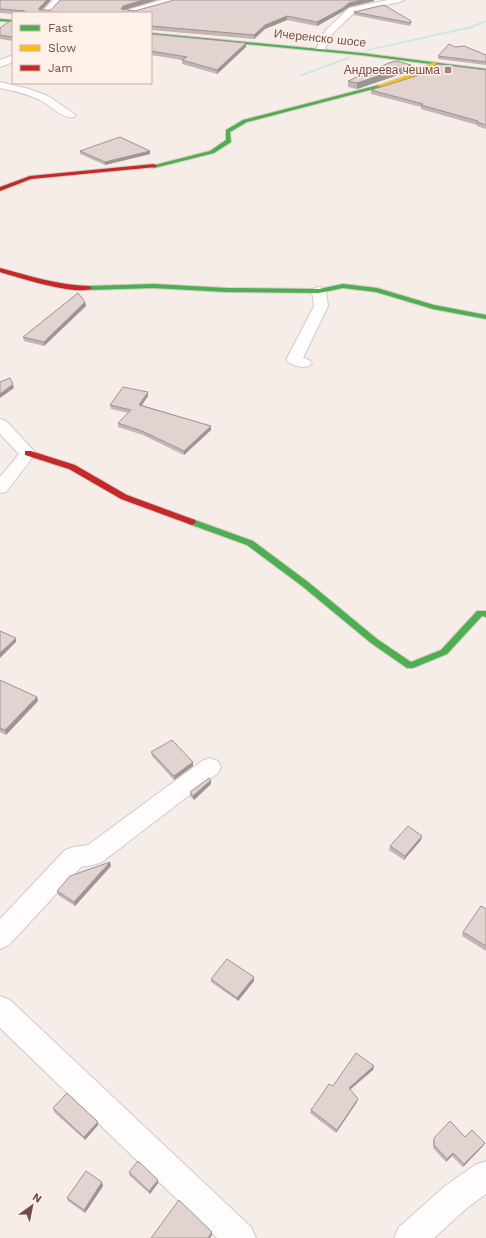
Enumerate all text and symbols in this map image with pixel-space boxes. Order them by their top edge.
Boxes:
legend [12,12,152,84]
text: Fast [48,21,73,35]
street label: Ичеренско шосе [273,26,367,50]
text: Slow [48,41,76,55]
text: Jam [48,61,73,75]
place label: Андреева чешма [344,63,440,77]
marker: Андреева чешма [443,65,453,75]
north arrow [12,1186,52,1226]
text: N [30,1190,44,1206]

